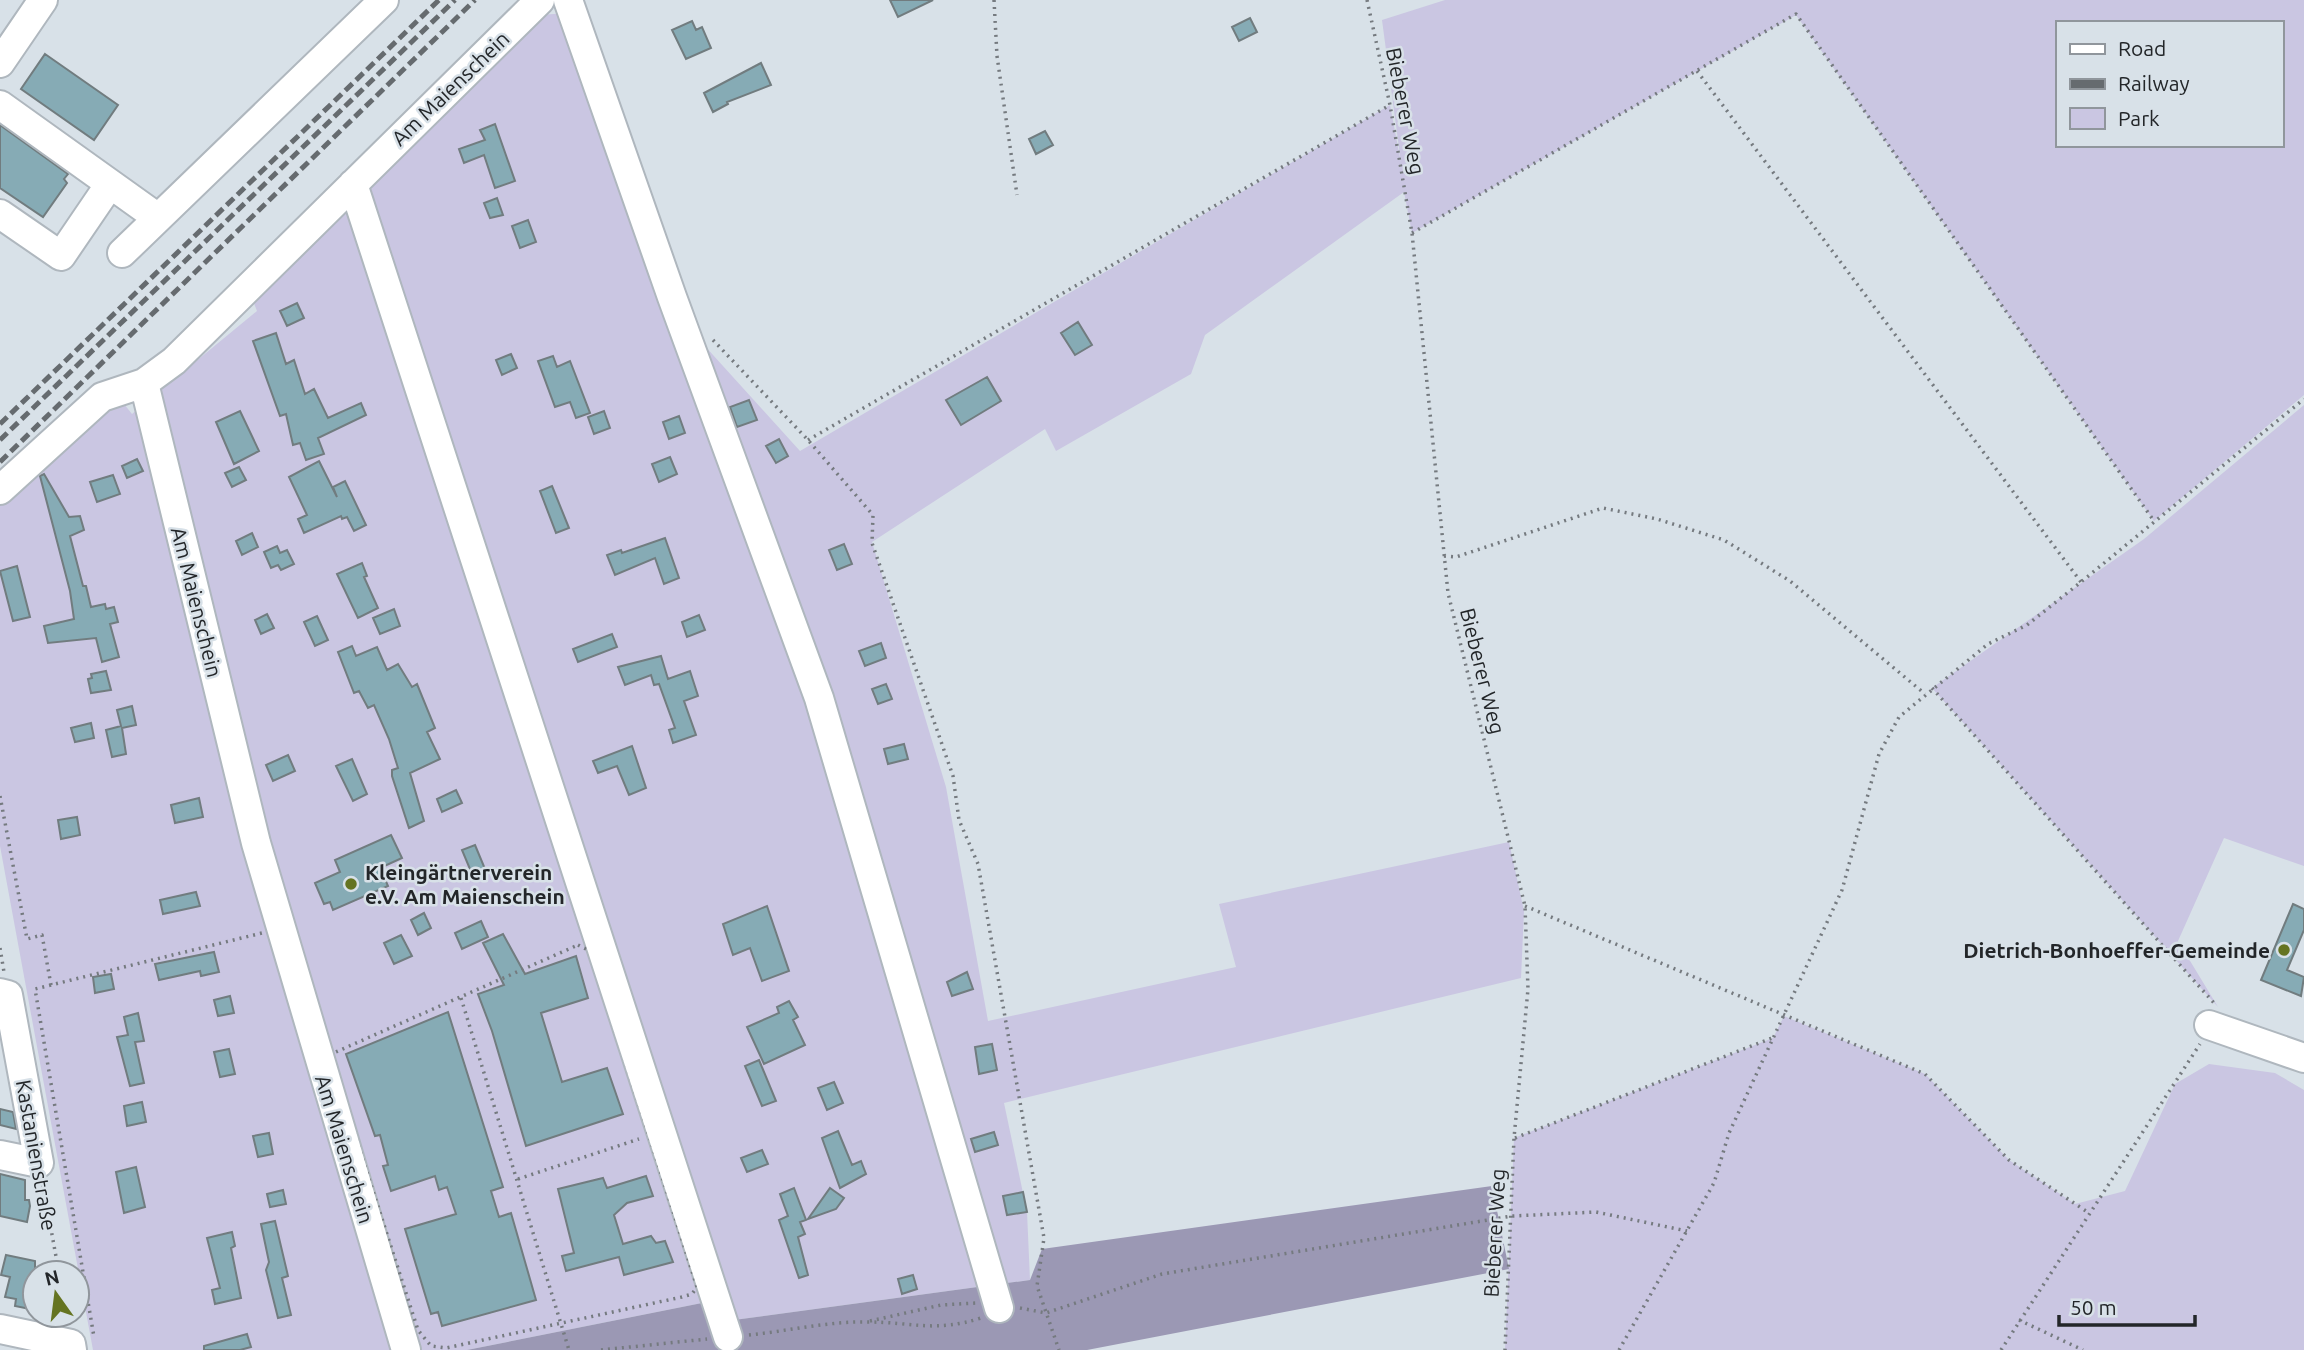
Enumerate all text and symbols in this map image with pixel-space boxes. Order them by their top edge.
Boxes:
legend [2056,21,2283,147]
street label: Am Maienschein [386,26,514,150]
text: Road [2118,36,2166,60]
street label: Bieberer Weg [1382,45,1430,177]
text: Railway [2118,71,2190,95]
text: Park [2118,106,2160,130]
street label: Am Maienschein [167,524,227,680]
street label: Bieberer Weg [1456,606,1510,736]
place label: Kleingärtnerverein e.V. Am Maienschein [365,860,565,908]
marker: Kleingärtnerverein e.V. Am Maienschein [343,876,359,892]
place label: Dietrich-Bonhoeffer-Gemeinde [1963,938,2270,962]
marker: Dietrich-Bonhoeffer-Gemeinde [2276,942,2292,958]
street label: Am Maienschein [311,1072,379,1226]
street label: Kastanienstraße [12,1078,62,1232]
street label: Bieberer Weg [1479,1168,1509,1298]
north arrow [21,1259,91,1329]
text: N [42,1265,61,1290]
scale bar [2059,1284,2196,1328]
text: 50 m [2070,1295,2117,1319]

